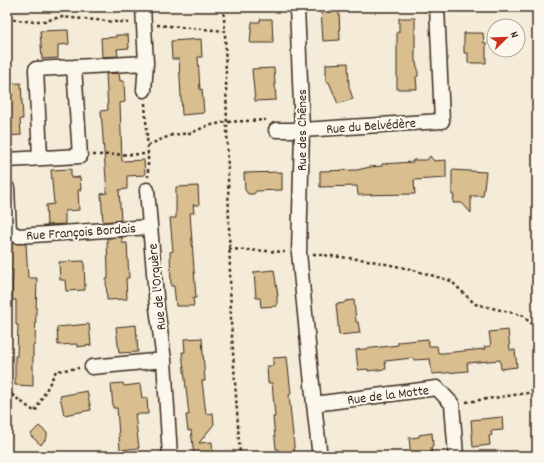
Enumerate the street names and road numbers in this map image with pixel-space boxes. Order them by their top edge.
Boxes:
street label: Rue des Chênes [293,89,313,171]
street label: Rue du Belvédère [326,114,417,140]
street label: Rue François Bordais [26,219,137,247]
street label: Rue de l'Orquère [143,242,172,331]
street label: Rue de la Motte [346,381,430,411]

